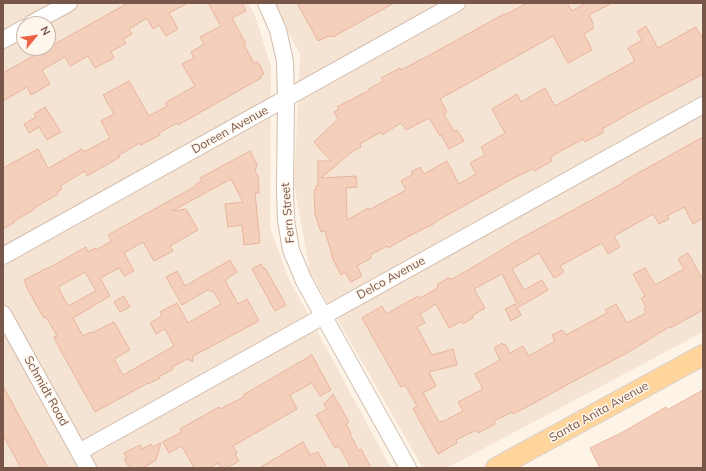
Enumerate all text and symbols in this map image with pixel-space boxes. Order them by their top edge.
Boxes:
north arrow [16,16,56,56]
text: N [37,24,54,38]
street label: Doreen Avenue [189,103,271,157]
street label: Fern Street [278,182,298,244]
street label: Delco Avenue [354,253,428,303]
street label: Schmidt Road [21,353,71,429]
street label: Santa Anita Avenue [547,379,651,445]

